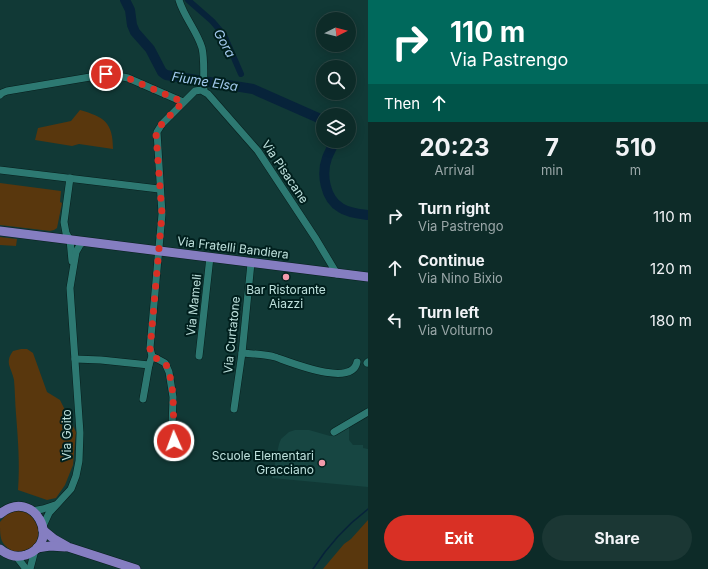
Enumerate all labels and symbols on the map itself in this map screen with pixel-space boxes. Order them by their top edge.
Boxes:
north arrow [316,12,356,52]
water label: Gora [211,26,239,60]
pin [89,57,123,91]
water label: Fiume Elsa [171,68,239,94]
street label: Via Pisacane [259,137,312,206]
street label: Via Fratelli Bandiera [176,233,290,262]
marker: Bar Ristorante Aiazzi [281,272,291,282]
street label: Via Mameli [183,273,204,337]
place label: Bar Ristorante Aiazzi [246,282,326,311]
street label: Via Curtatone [220,296,243,374]
street label: Via Goito [59,409,74,461]
position arrow [153,420,195,462]
place label: Scuole Elementari Gracciano [212,448,314,477]
marker: Scuole Elementari Gracciano [317,458,327,468]

